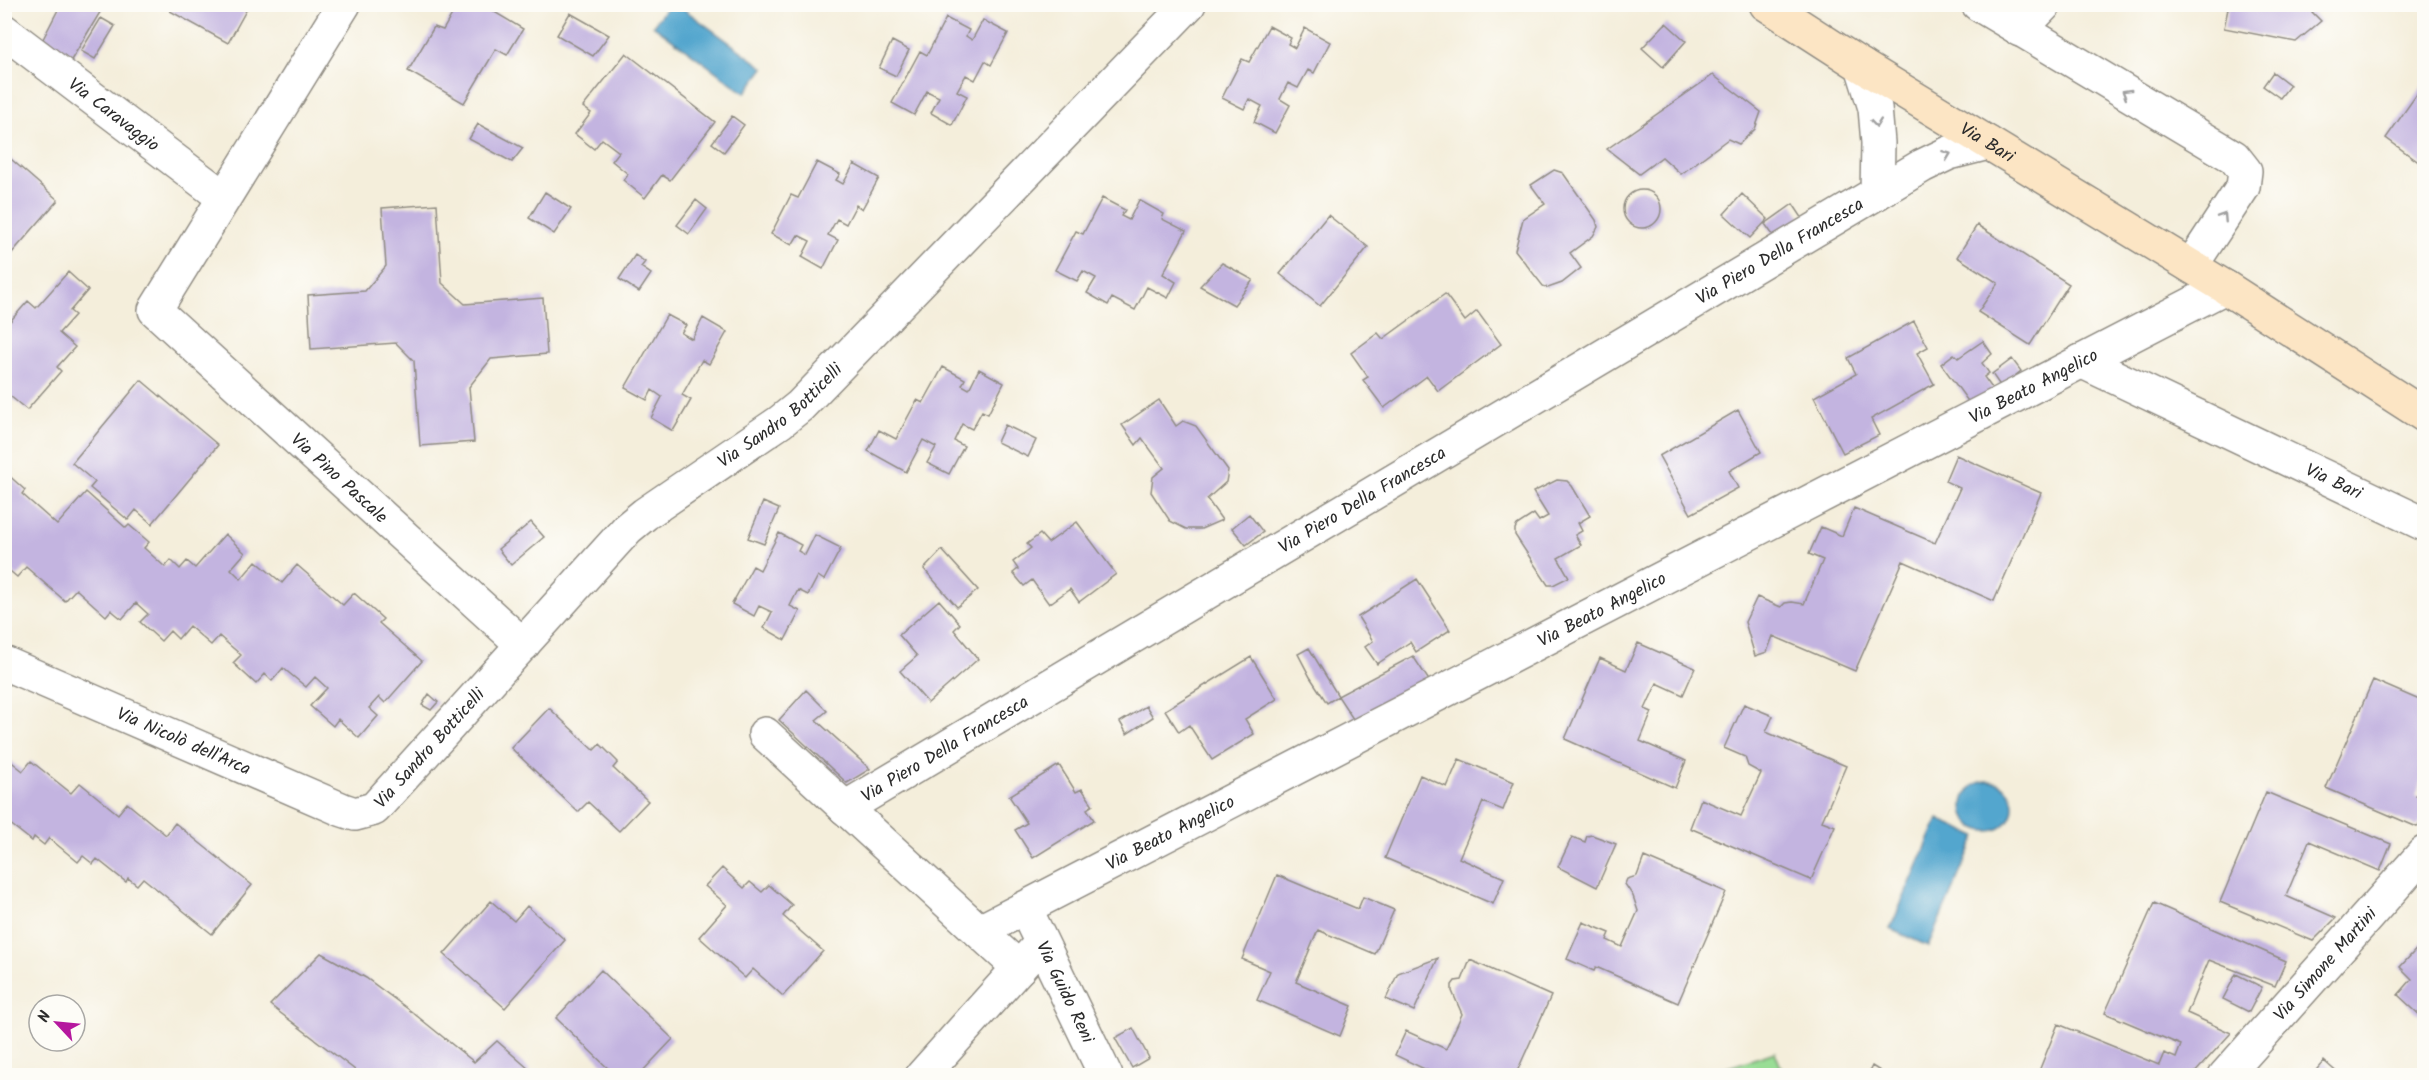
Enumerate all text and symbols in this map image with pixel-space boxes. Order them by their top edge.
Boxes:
street label: Via Caravaggio [61,71,165,160]
one-way arrow [2122,89,2132,100]
street label: Via Bari [1953,116,2020,172]
one-way arrow [1869,118,1882,127]
one-way arrow [1941,150,1952,162]
street label: Via Piero Della Francesca [1691,191,1870,314]
one-way arrow [2216,213,2227,224]
street label: Via Beato Angelico [1964,342,2104,433]
street label: Via Sandro Botticelli [712,356,851,476]
street label: Via Pino Pascale [283,427,394,531]
street label: Via Piero Della Francesca [1273,440,1452,562]
street label: Via Bari [2300,457,2367,509]
street label: Via Beato Angelico [1533,565,1672,656]
street label: Via Sandro Botticelli [368,681,493,816]
street label: Via Piero Della Francesca [856,689,1035,811]
street label: Via Nicolò dell'Arca [111,700,255,784]
street label: Via Beato Angelico [1101,789,1241,880]
street label: Via Simone Martini [2267,901,2385,1029]
street label: Via Guido Reni [1027,936,1101,1049]
north arrow [27,993,87,1053]
text: N [31,1007,58,1027]

